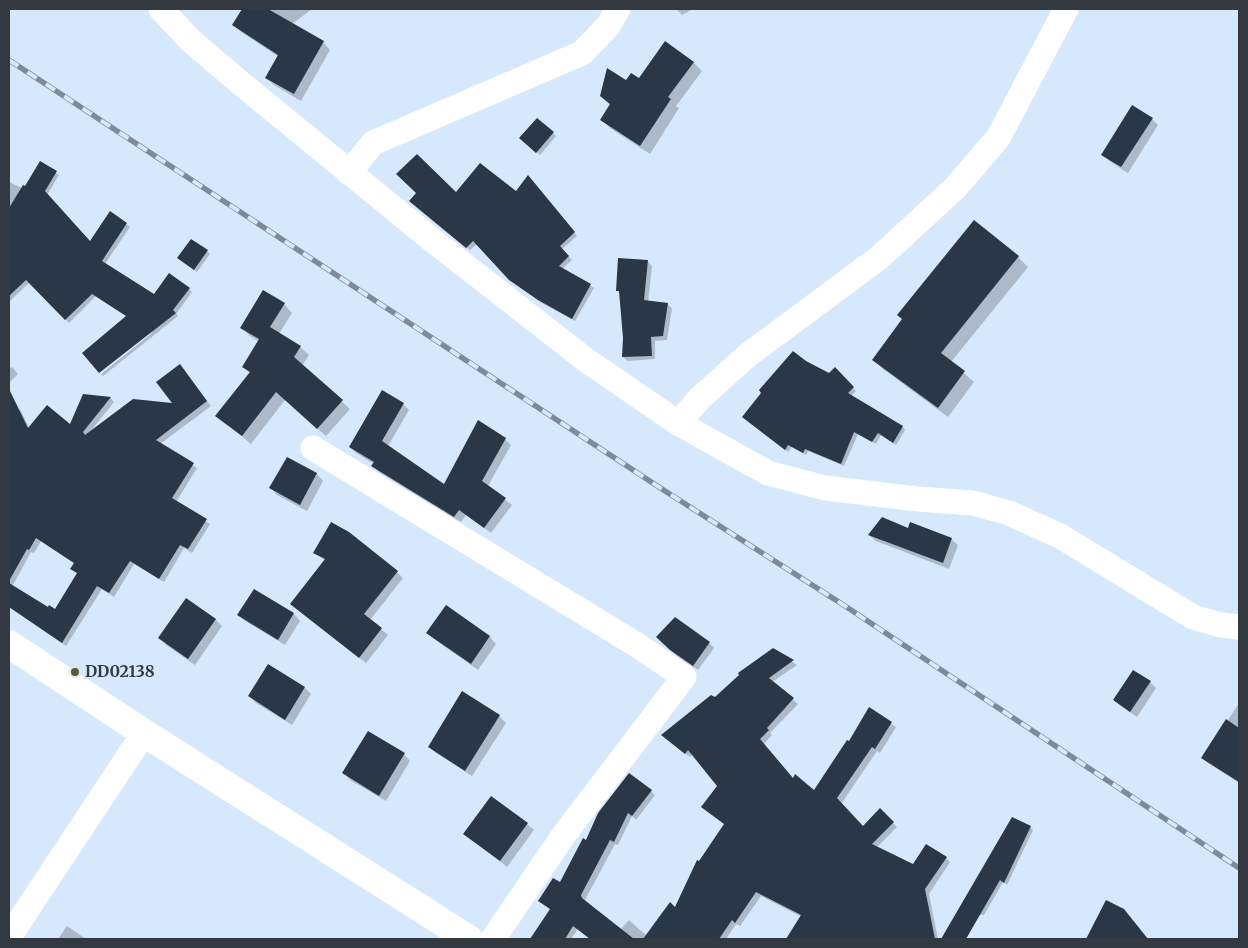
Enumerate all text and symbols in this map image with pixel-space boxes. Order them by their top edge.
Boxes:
place label: DD02138 [85,662,155,682]
marker: DD02138 [69,666,81,678]

